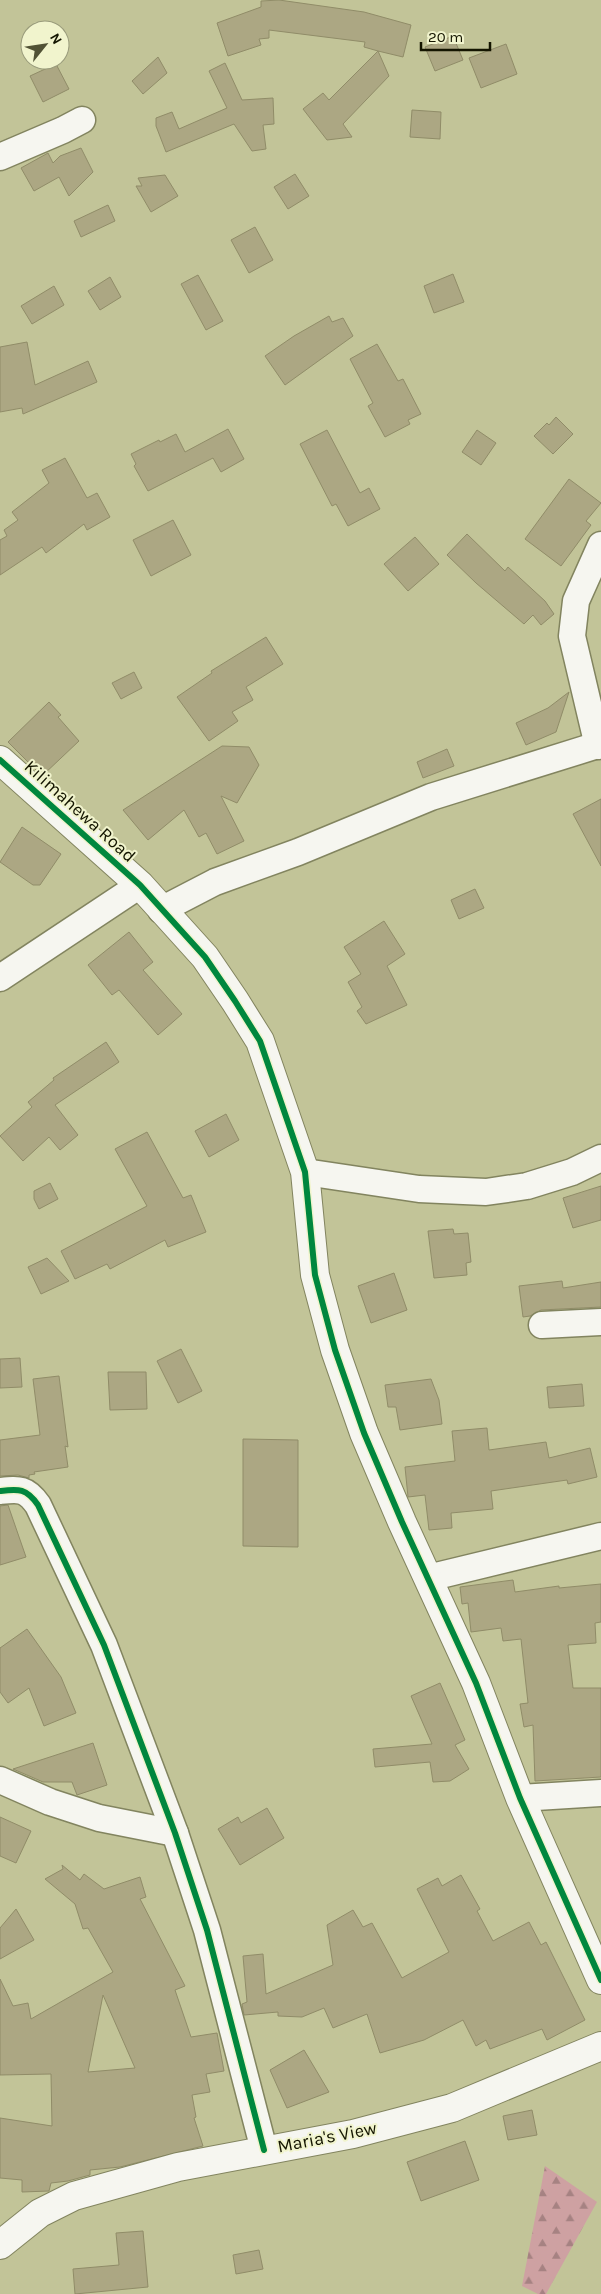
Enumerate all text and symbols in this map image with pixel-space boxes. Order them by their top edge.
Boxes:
north arrow [20,20,70,70]
scale bar [421,20,490,52]
text: 20 m [428,28,463,46]
text: N [46,30,66,47]
street label: Kilimahewa Road [20,755,140,867]
street label: Maria's View [275,2117,379,2157]

